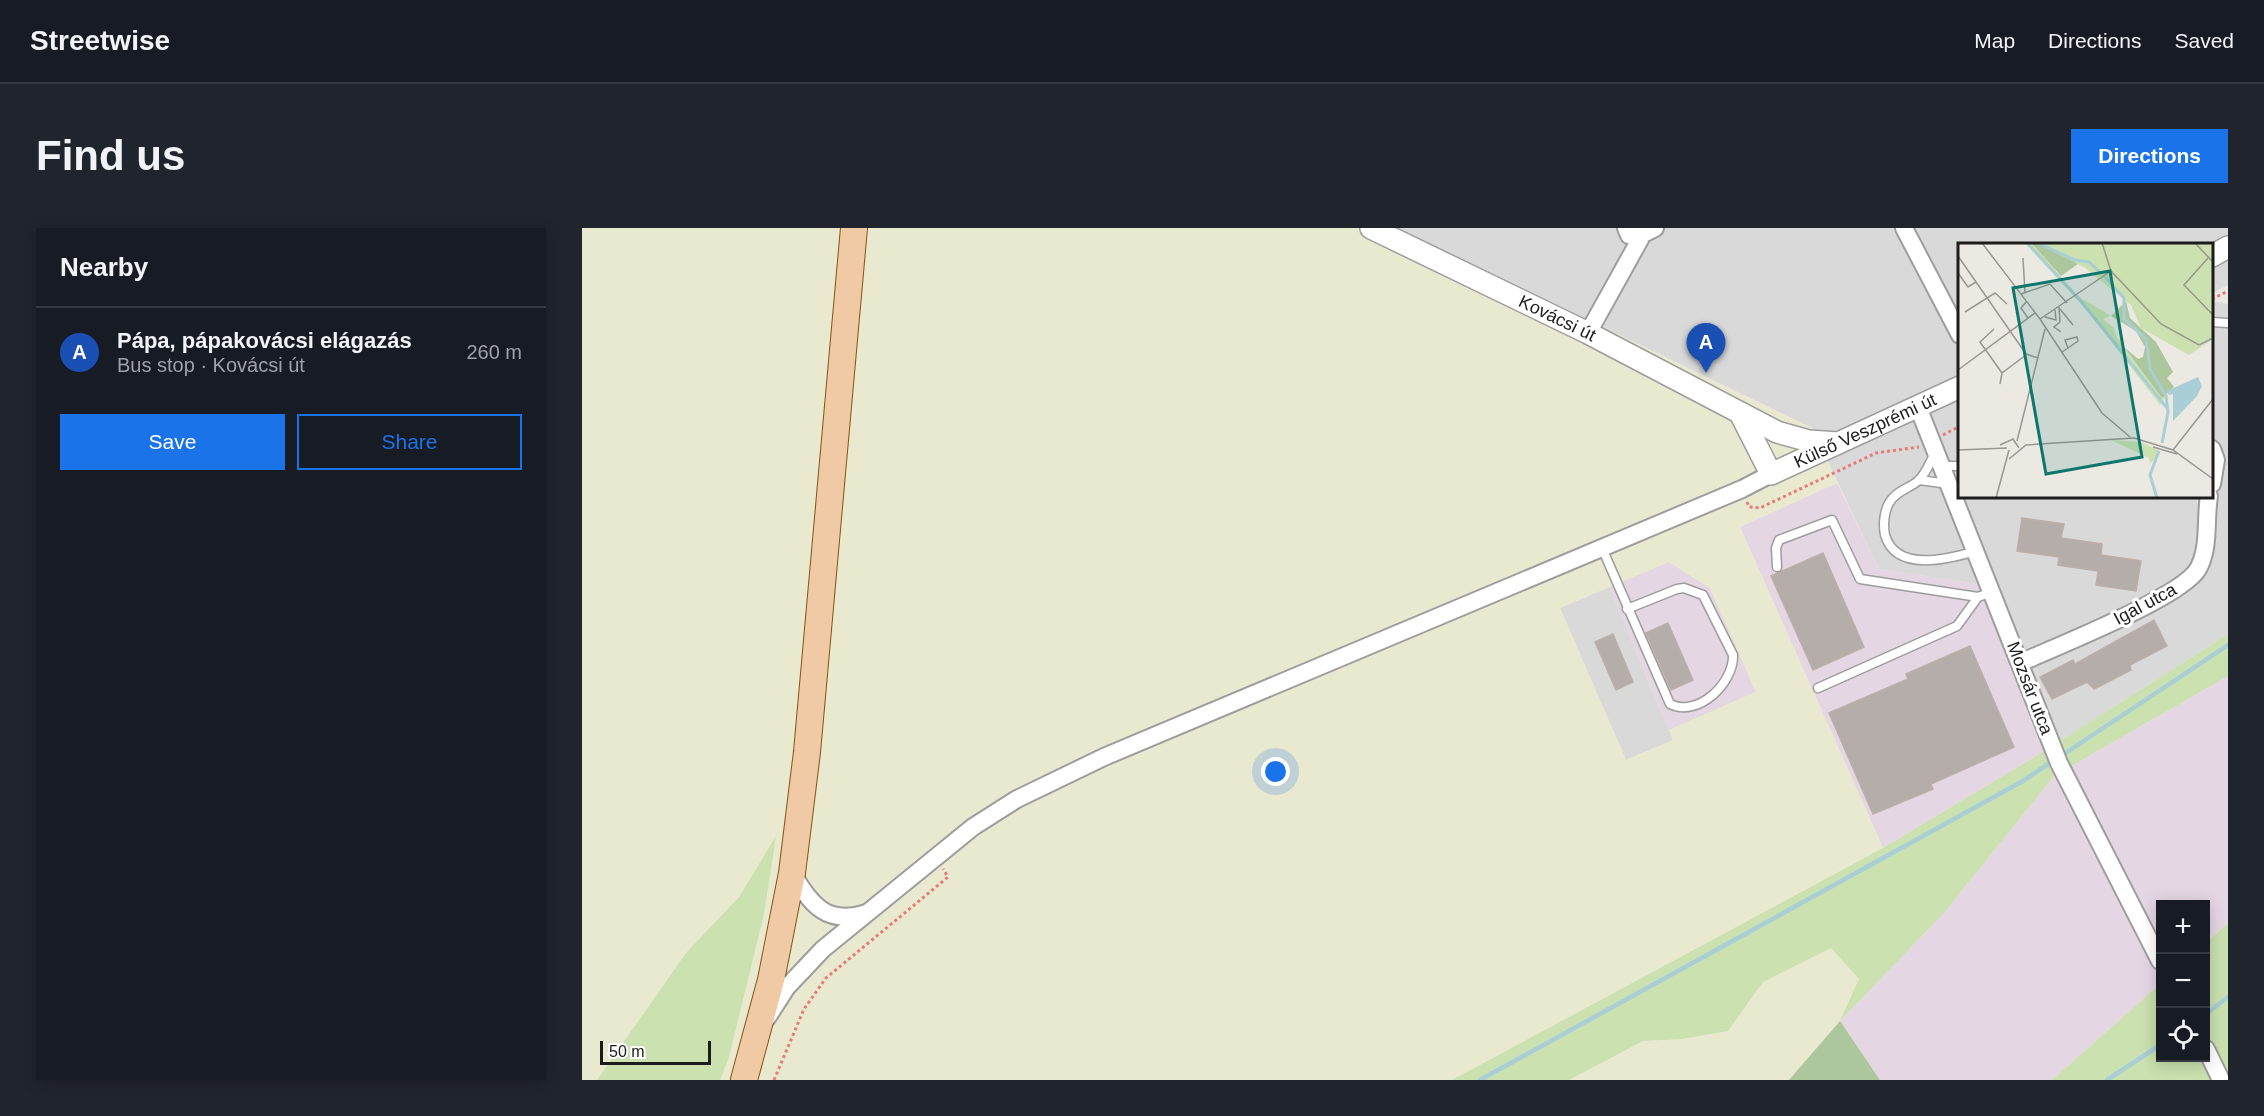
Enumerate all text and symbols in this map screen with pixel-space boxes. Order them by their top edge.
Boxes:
text: Streetwise [30,25,170,56]
text: Map [1974,29,2015,52]
text: Directions [2048,29,2141,52]
text: Saved [2174,29,2234,52]
button: Directions [2071,129,2228,183]
text: Find us [36,132,185,179]
inset map [1958,243,2213,498]
text: Nearby [60,252,148,282]
street label: Kovácsi út [1516,291,1599,345]
pin: A [1686,324,1726,373]
text: Pápa, pápakovácsi elágazás [117,328,412,353]
text: A [72,341,87,363]
text: 260 m [466,341,522,363]
text: Bus stop · Kovácsi út [117,354,305,376]
street label: Külső Veszprémi út [1791,389,1939,472]
button: Save [60,414,285,470]
button: Share [297,414,522,470]
street label: Igal utca [2110,579,2181,629]
street label: Mozsár utca [2003,639,2057,738]
your location [1261,757,1290,786]
map controls [2156,900,2210,1062]
button: + [2156,900,2210,954]
button: − [2156,954,2210,1008]
button: locate [2156,1008,2210,1062]
scale bar [600,1038,711,1066]
text: 50 m [609,1043,645,1060]

